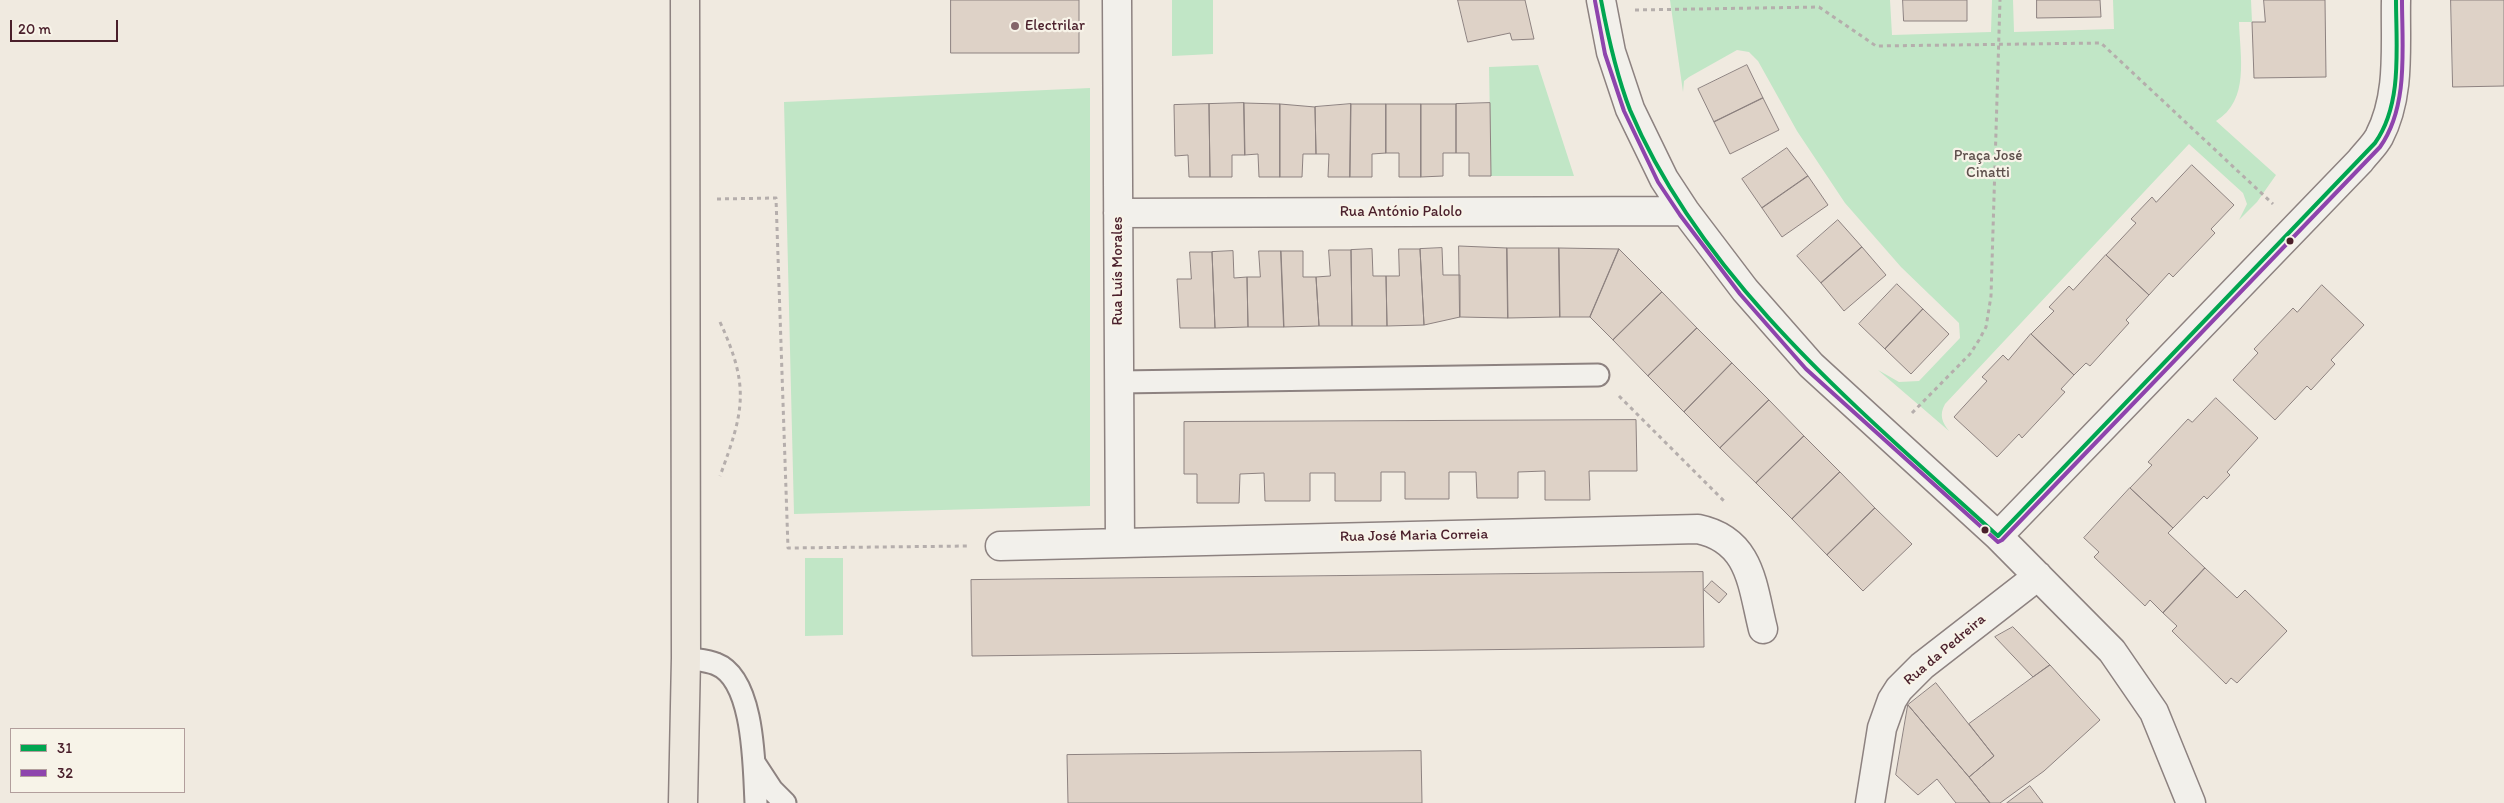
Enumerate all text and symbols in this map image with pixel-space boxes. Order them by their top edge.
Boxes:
scale bar [12,10,120,42]
place label: Electrilar [1025,17,1085,35]
text: 20 m [18,20,51,38]
marker: Electrilar [1009,20,1021,32]
park label: Praça José Cinatti [1954,147,2022,182]
street label: Rua António Palolo [1340,203,1462,221]
street label: Rua Luís Morales [1109,217,1127,325]
unlabelled marker [2285,236,2295,246]
unlabelled marker [1980,525,1990,535]
street label: Rua José Maria Correia [1340,526,1488,546]
street label: Rua da Pedreira [1900,610,1990,690]
legend [10,728,185,793]
text: 31 [57,739,72,757]
text: 32 [57,764,73,782]

